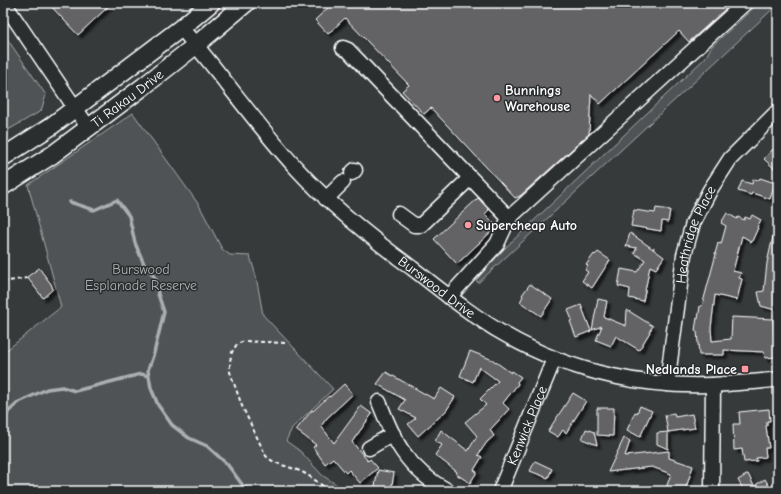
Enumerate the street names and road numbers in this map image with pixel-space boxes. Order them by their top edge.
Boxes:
street label: Ti Rakau Drive [88,66,167,132]
street label: Heathridge Place [672,182,720,285]
street label: Burswood Drive [395,253,479,322]
street label: Kenwick Place [504,383,551,468]

